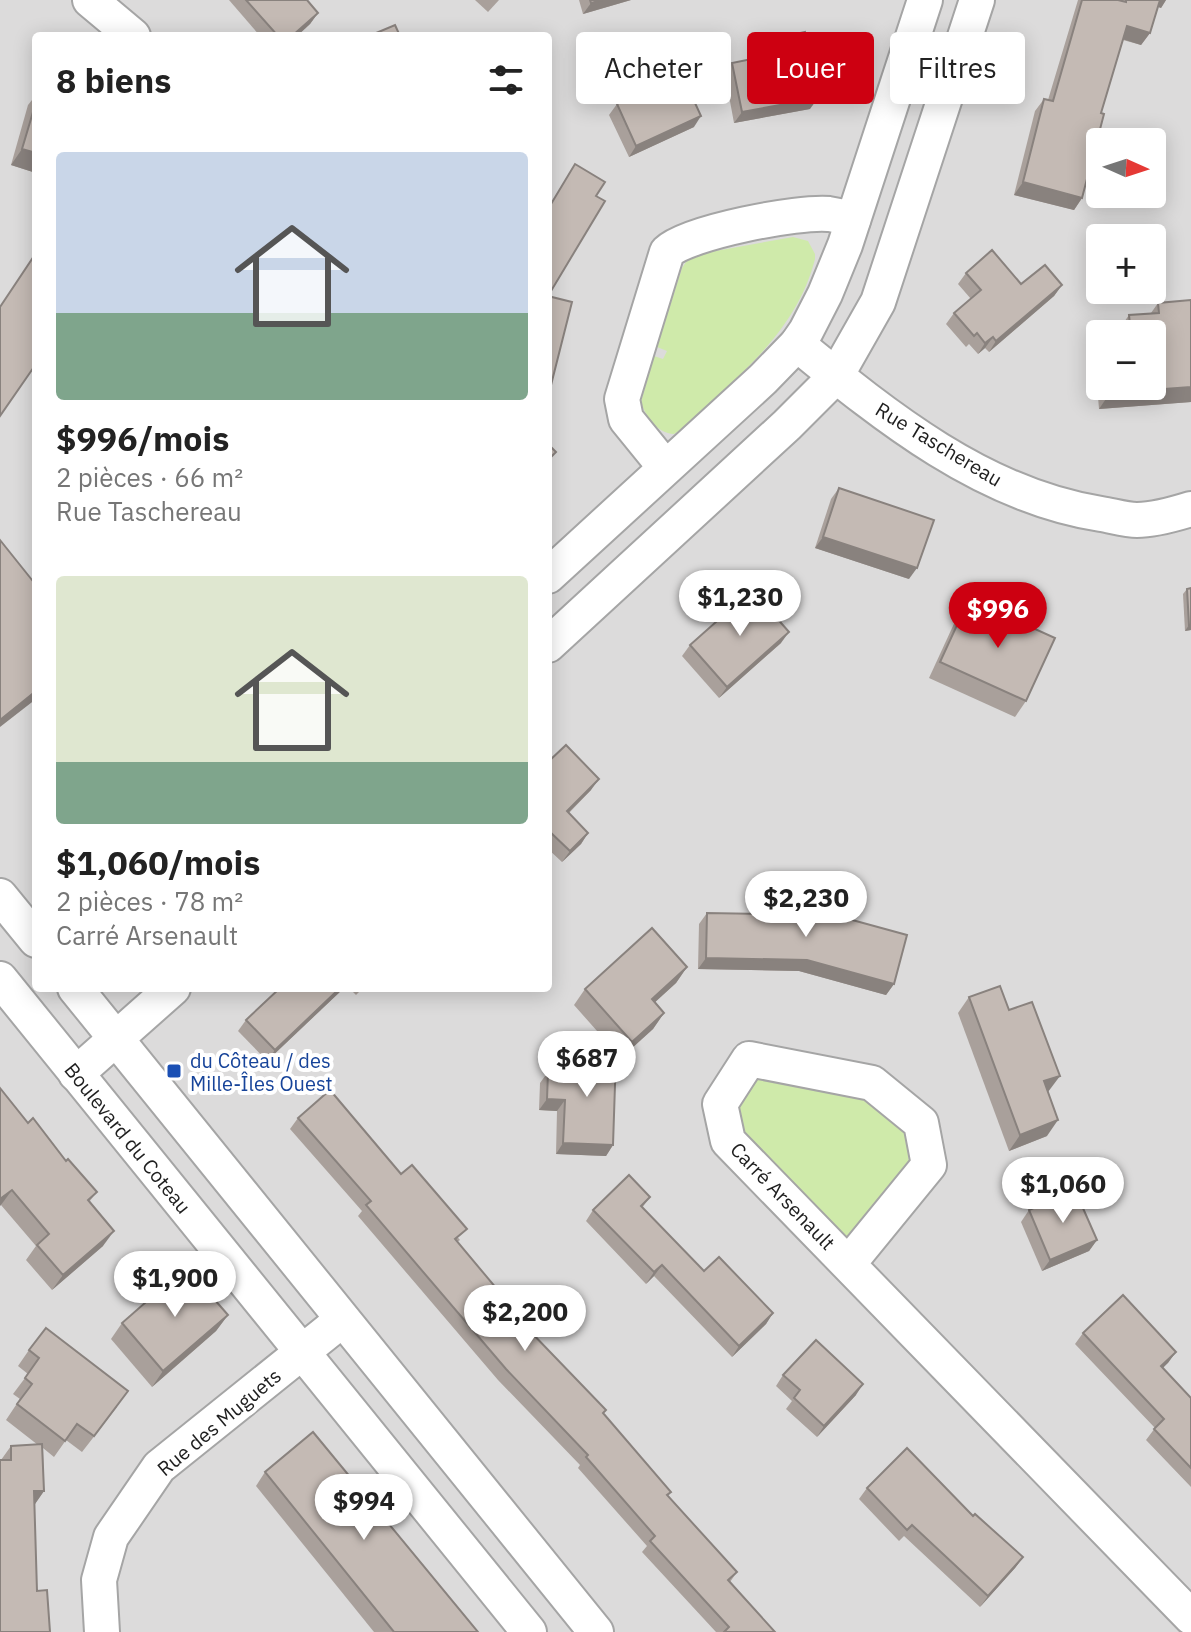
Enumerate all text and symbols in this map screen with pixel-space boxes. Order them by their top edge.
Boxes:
chip: Acheter [576,32,731,104]
chip: Louer [747,32,874,104]
chip: Filtres [890,32,1025,104]
text: 8 biens [56,58,171,102]
icon: filters [484,58,528,102]
north arrow [1086,128,1166,208]
map controls [1086,128,1166,400]
icon: home [220,204,364,348]
button: + [1086,224,1166,304]
button: − [1086,320,1166,400]
street label: Rue Taschereau [871,396,1007,492]
text: $996/mois [56,416,229,460]
text: 2 pièces · 66 m² [56,460,243,494]
text: Rue Taschereau [56,494,242,528]
pin: $1,230 [675,570,805,638]
text: $1,230 [697,579,783,613]
pin: $996 [951,582,1045,650]
text: $996 [967,591,1029,625]
icon: home [220,628,364,772]
text: $1,060/mois [56,840,260,884]
pin: $2,230 [741,871,871,939]
text: $2,230 [763,880,849,914]
text: 2 pièces · 78 m² [56,884,243,918]
text: Carré Arsenault [56,918,238,952]
pin: $687 [540,1031,634,1099]
text: $687 [556,1040,618,1074]
place label: du Côteau / des Mille-Îles Ouest [190,1047,333,1097]
street label: Boulevard du Coteau [59,1057,197,1219]
marker: du Côteau / des Mille-Îles Ouest [165,1062,183,1080]
street label: Carré Arsenault [725,1136,841,1256]
pin: $1,060 [998,1157,1128,1225]
text: $1,060 [1020,1166,1106,1200]
pin: $1,900 [110,1251,240,1319]
text: $1,900 [132,1260,218,1294]
pin: $2,200 [460,1285,590,1353]
text: $2,200 [482,1294,568,1328]
street label: Rue des Muguets [151,1362,287,1482]
pin: $994 [317,1474,411,1542]
text: $994 [333,1483,395,1517]

